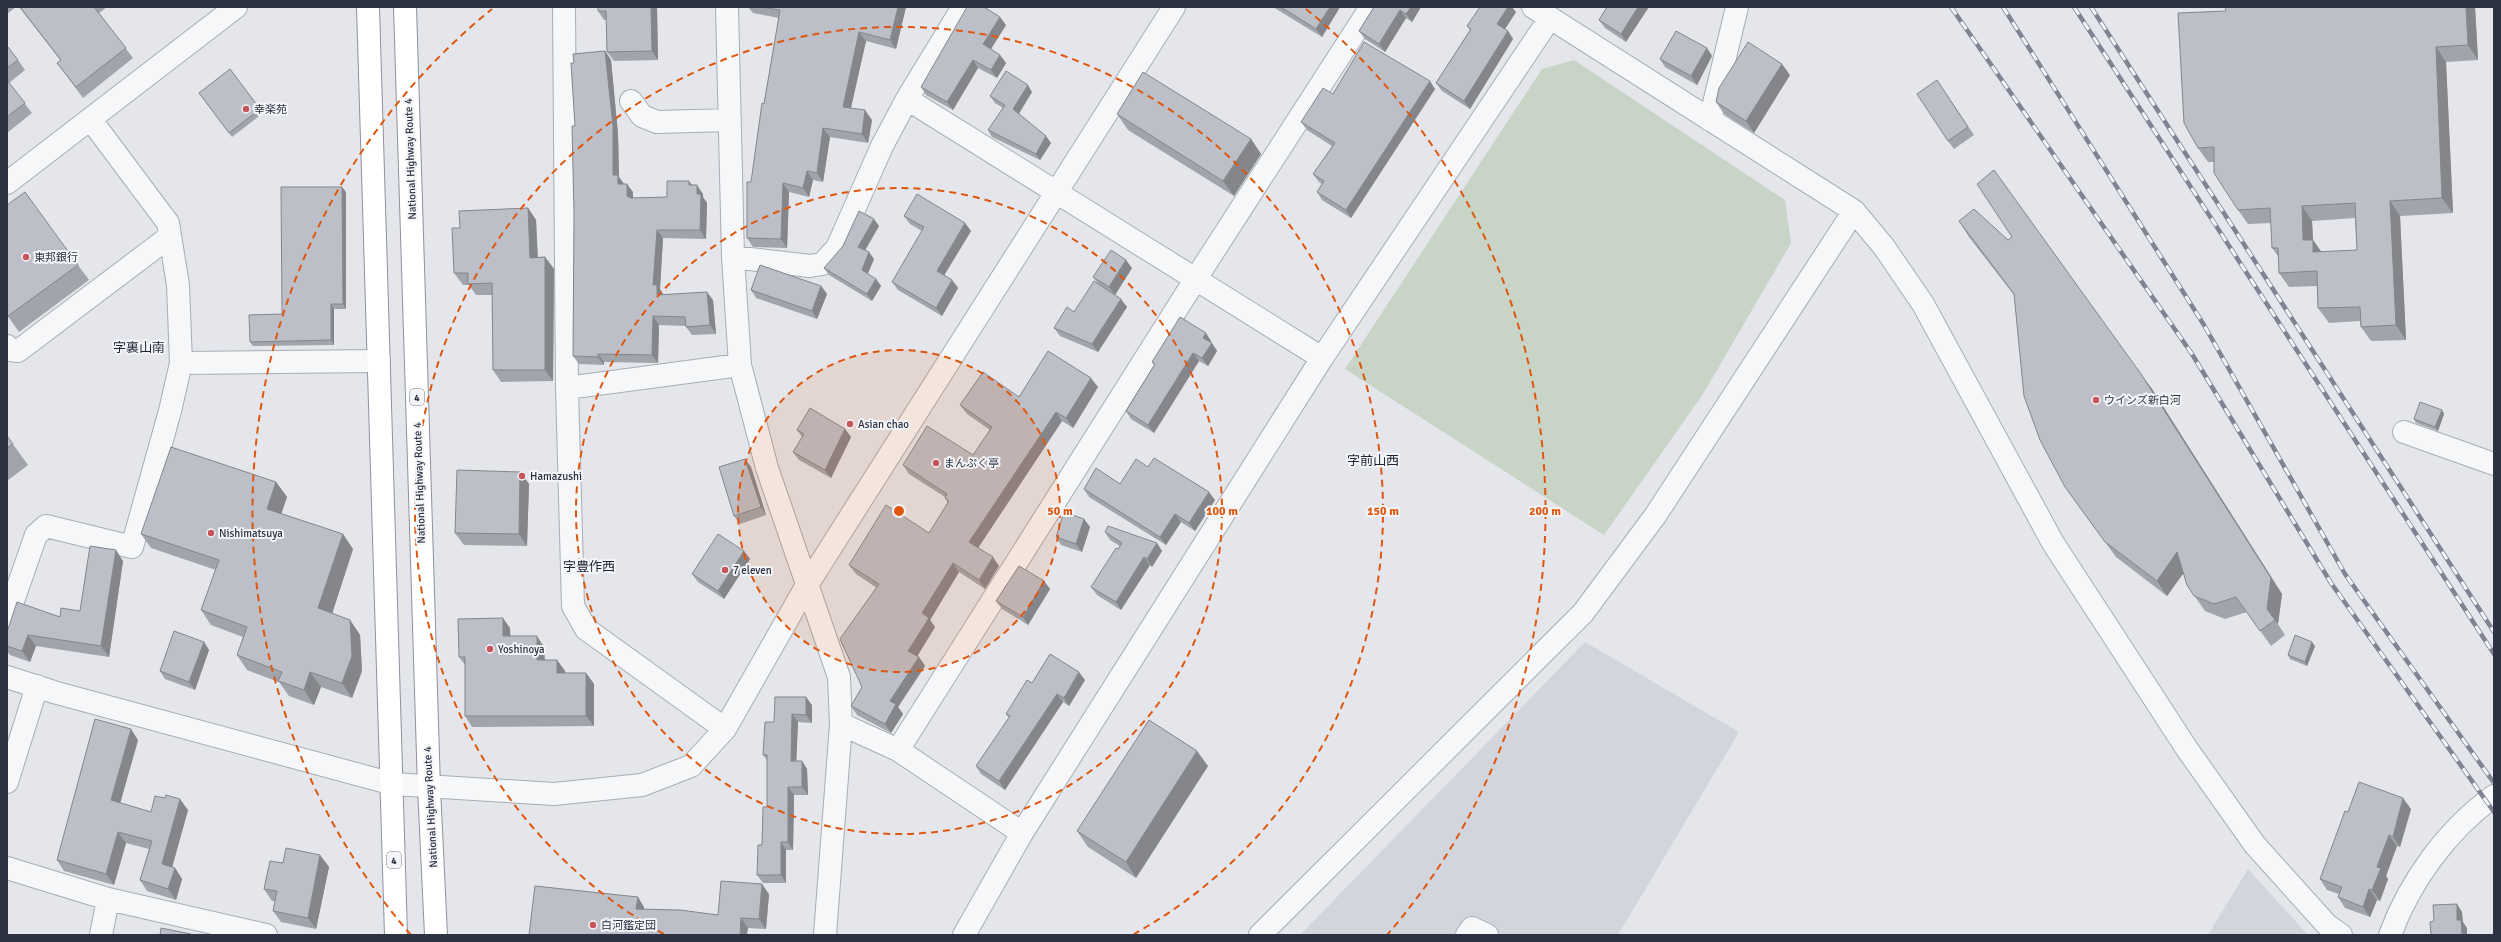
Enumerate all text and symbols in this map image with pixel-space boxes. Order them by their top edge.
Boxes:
street label: National Highway Route 4 [402,98,419,220]
place label: 幸楽苑 [254,103,287,116]
marker: 幸楽苑 [241,104,251,114]
place label: 東邦銀行 [34,251,78,264]
marker: 東邦銀行 [21,252,31,262]
district label: 字裏山南 [113,340,165,356]
road number: 4 [410,389,424,405]
place label: ウインズ新白河 [2104,394,2181,407]
marker: ウインズ新白河 [2091,395,2101,405]
place label: Asian chao [858,418,909,431]
marker: Asian chao [845,419,855,429]
street label: National Highway Route 4 [411,422,428,544]
district label: 字前山西 [1347,453,1399,469]
place label: まんぷく亭 [944,457,999,470]
marker: まんぷく亭 [931,458,941,468]
place label: Hamazushi [530,470,582,483]
marker: Hamazushi [517,471,527,481]
centre of rings [892,504,906,518]
text: 50 m [1047,504,1073,519]
text: 100 m [1206,504,1238,519]
text: 150 m [1367,504,1399,519]
text: 200 m [1529,504,1561,519]
place label: Nishimatsuya [219,527,283,540]
marker: Nishimatsuya [206,528,216,538]
district label: 字豊作西 [563,559,615,575]
place label: 7 eleven [733,564,772,577]
marker: 7 eleven [720,565,730,575]
place label: Yoshinoya [498,643,545,656]
marker: Yoshinoya [485,644,495,654]
street label: National Highway Route 4 [421,746,440,868]
road number: 4 [387,852,401,868]
place label: 白河鑑定団 [601,919,656,932]
marker: 白河鑑定団 [588,920,598,930]

